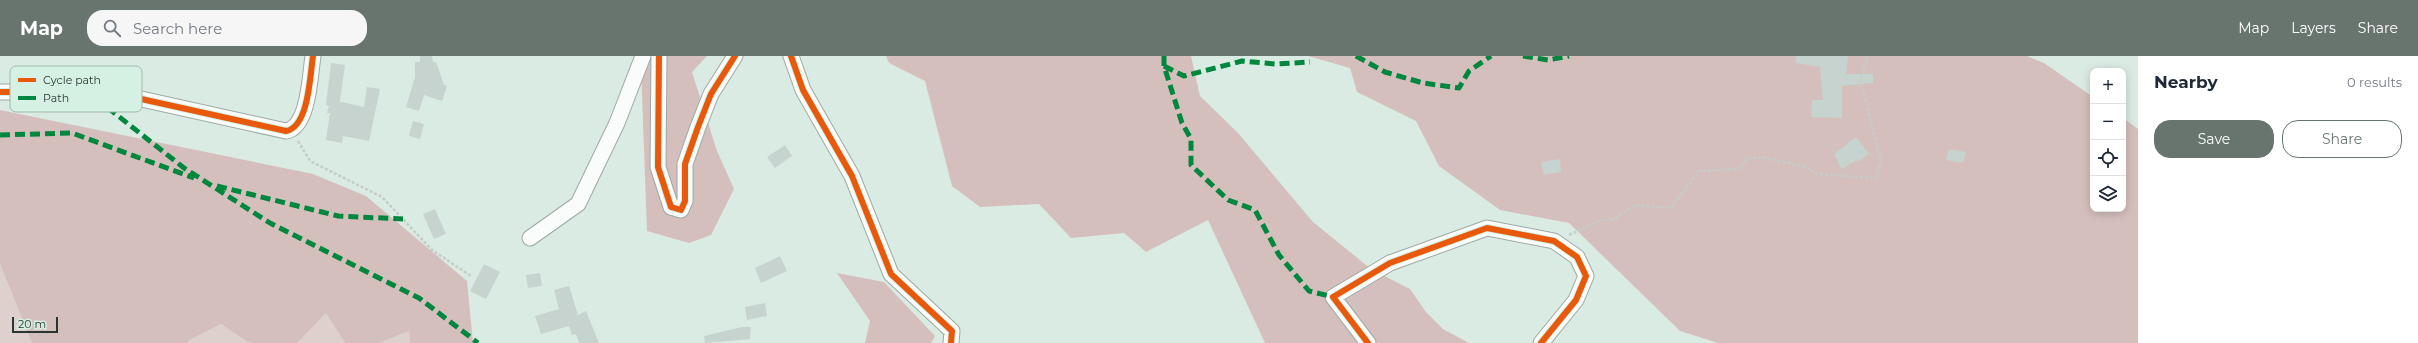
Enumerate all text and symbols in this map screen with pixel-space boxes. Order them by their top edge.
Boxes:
search box [87,10,367,46]
text: Map [20,17,63,40]
icon: search [101,17,123,39]
text: Search here [133,19,222,38]
text: Map [2238,19,2269,37]
text: Layers [2291,19,2336,37]
text: Share [2358,19,2398,37]
legend [10,66,142,112]
map controls [2090,68,2126,212]
button: + [2090,68,2126,104]
text: Nearby [2154,72,2218,92]
text: Cycle path [43,73,101,87]
text: 0 results [2347,74,2402,90]
text: Path [43,91,69,105]
button: − [2090,104,2126,140]
button: Save [2154,120,2274,158]
button: Share [2282,120,2402,158]
button: locate [2090,140,2126,176]
button: layers [2090,176,2126,212]
scale bar [12,315,58,334]
text: 20 m [18,317,46,331]

